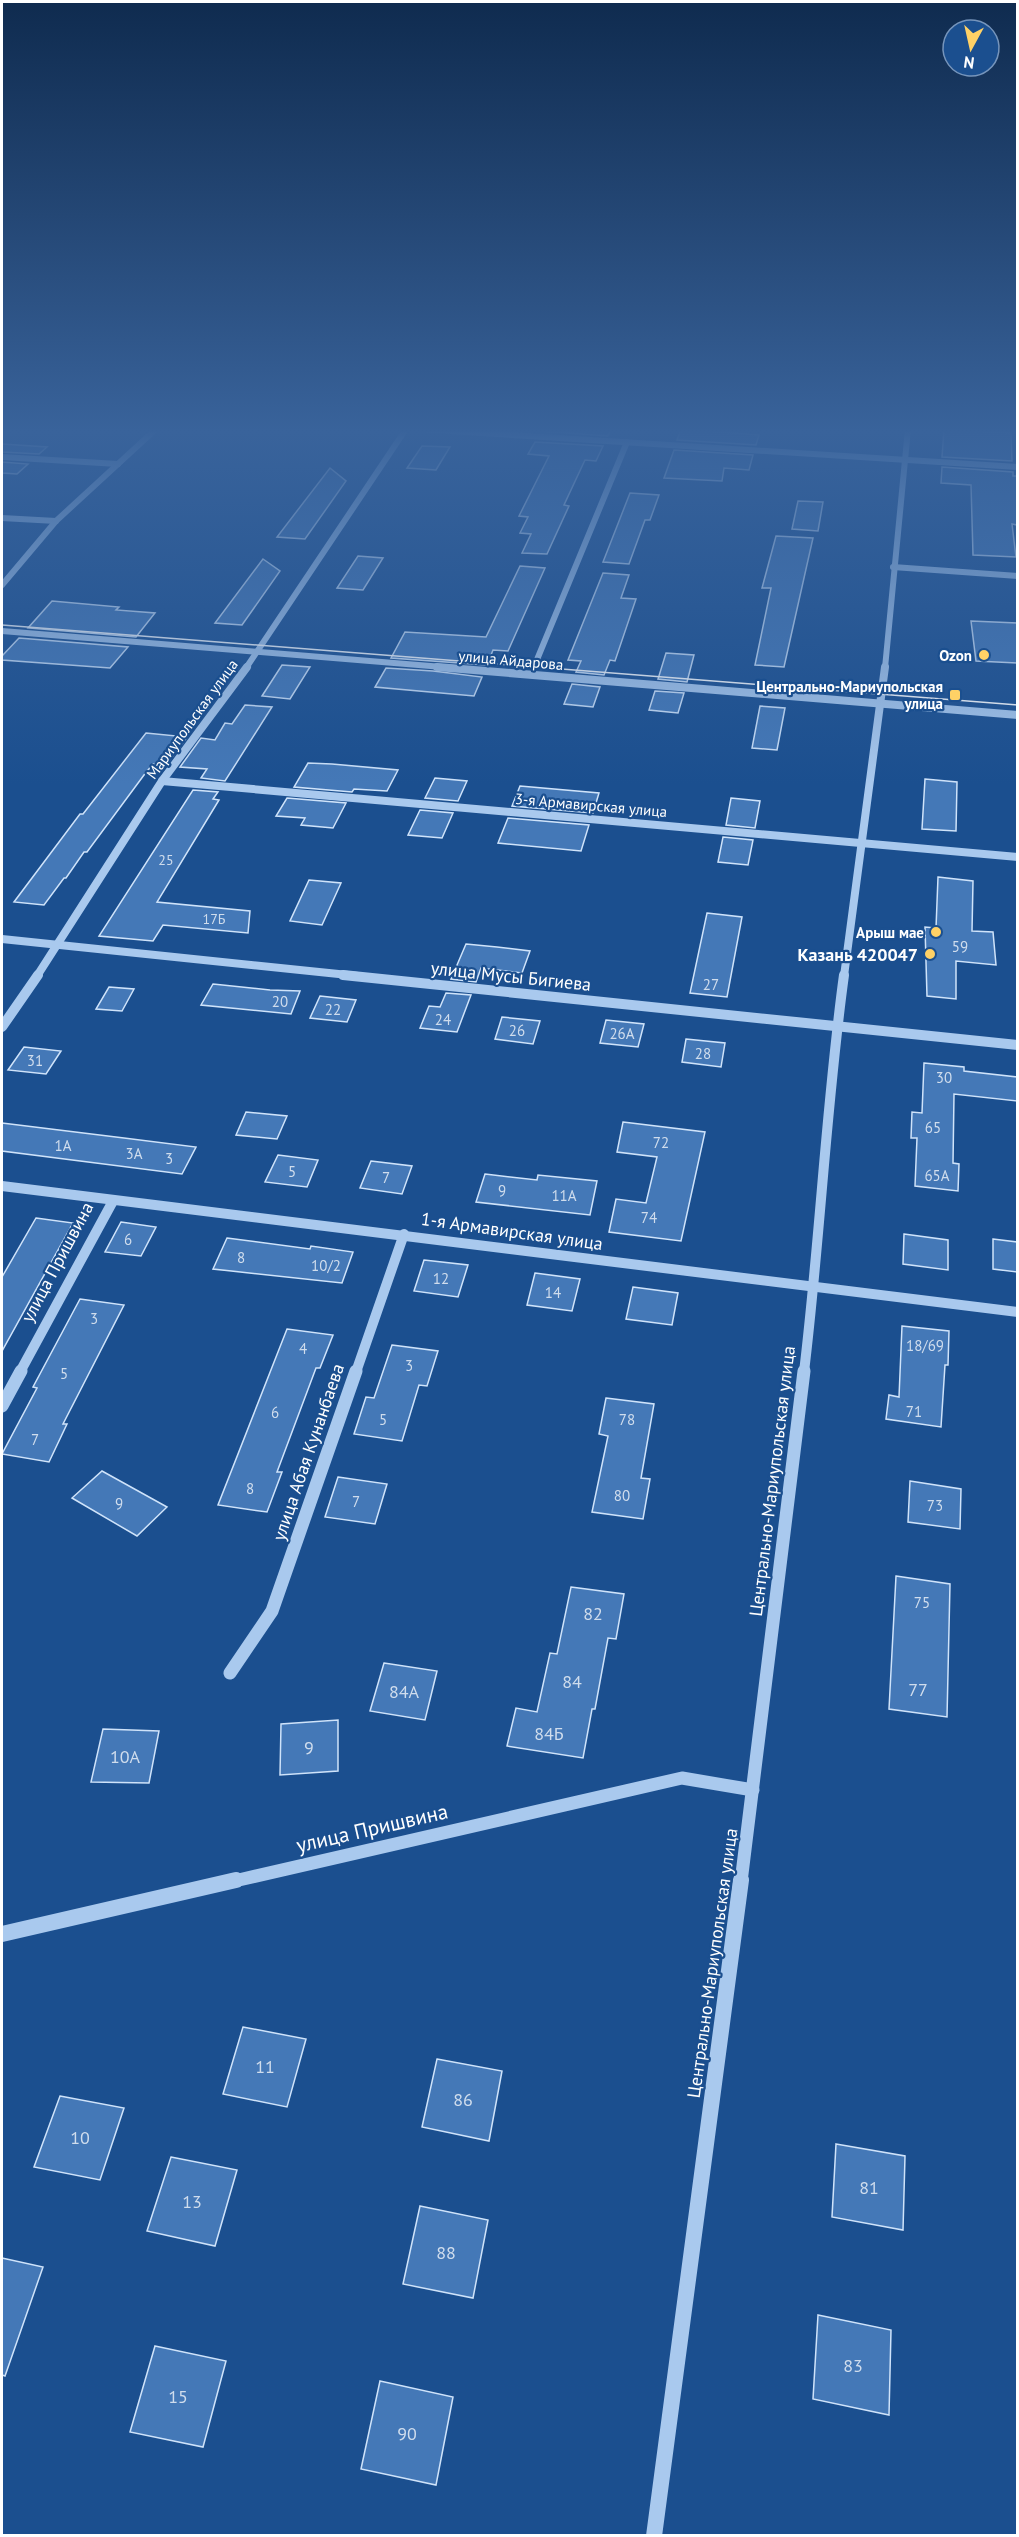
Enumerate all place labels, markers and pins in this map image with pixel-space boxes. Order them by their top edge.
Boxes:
place label: Ozon [939,646,972,665]
marker: Ozon [977,648,991,662]
place label: Центрально-Мариупольская улица [756,677,943,713]
marker: Центрально-Мариупольская улица [948,688,962,702]
place label: Арыш мае [856,923,924,942]
marker: Арыш мае [929,925,943,939]
place label: Казань 420047 [797,943,918,966]
marker: Казань 420047 [923,947,937,961]

